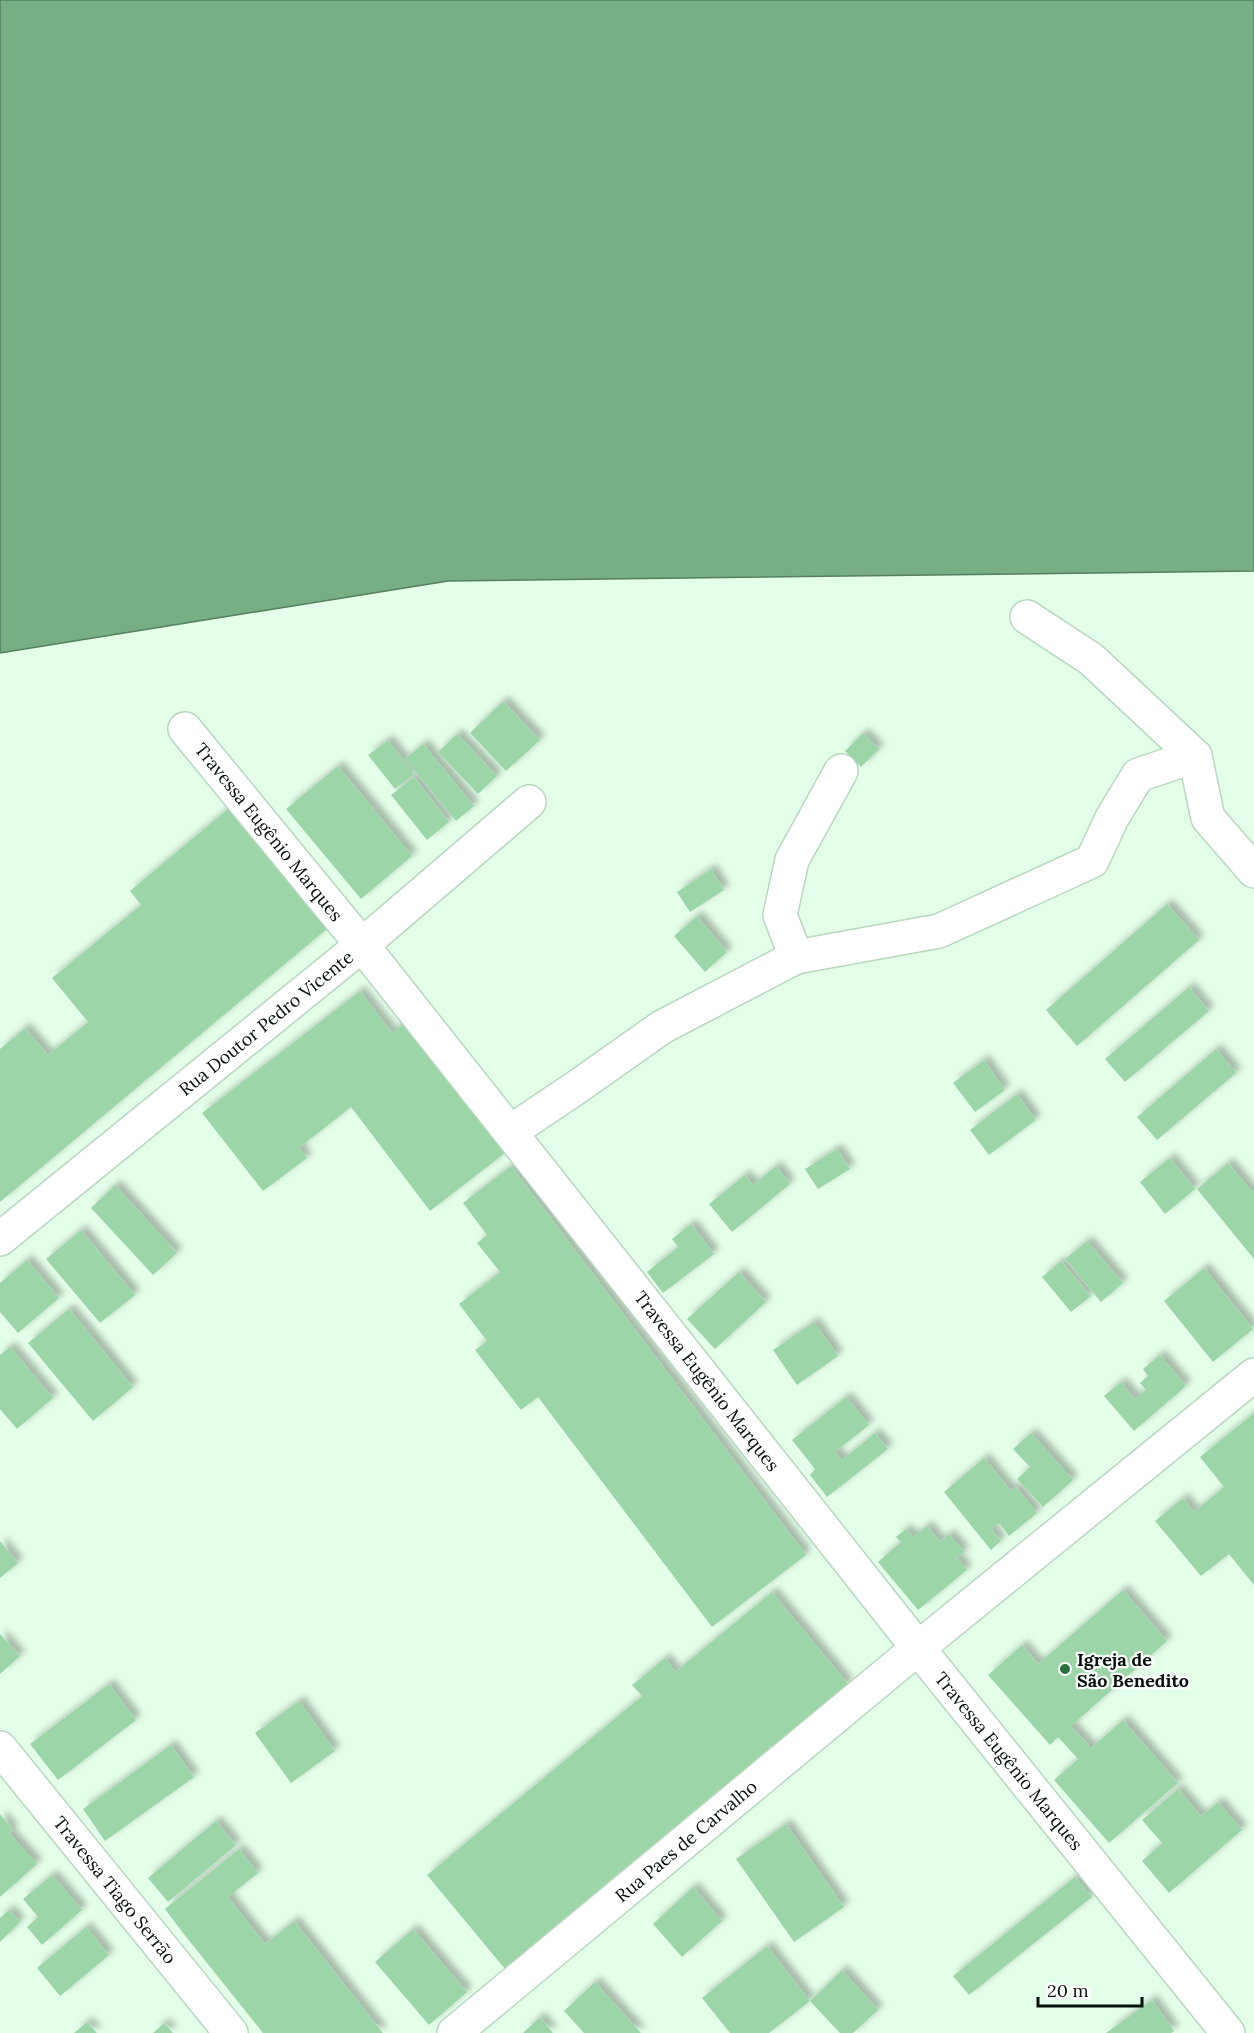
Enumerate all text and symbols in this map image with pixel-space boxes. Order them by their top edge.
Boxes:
street label: Travessa Eugênio Marques [190,738,348,926]
street label: Rua Doutor Pedro Vicente [174,945,358,1101]
street label: Travessa Eugênio Marques [629,1286,785,1476]
place label: Igreja de São Benedito [1077,1648,1189,1692]
marker: Igreja de São Benedito [1058,1662,1072,1676]
street label: Travessa Eugênio Marques [930,1667,1088,1855]
street label: Rua Paes de Carvalho [610,1775,762,1907]
street label: Travessa Tiago Serrão [48,1811,182,1969]
scale bar [1038,1970,1142,2008]
text: 20 m [1047,1979,1089,2002]

